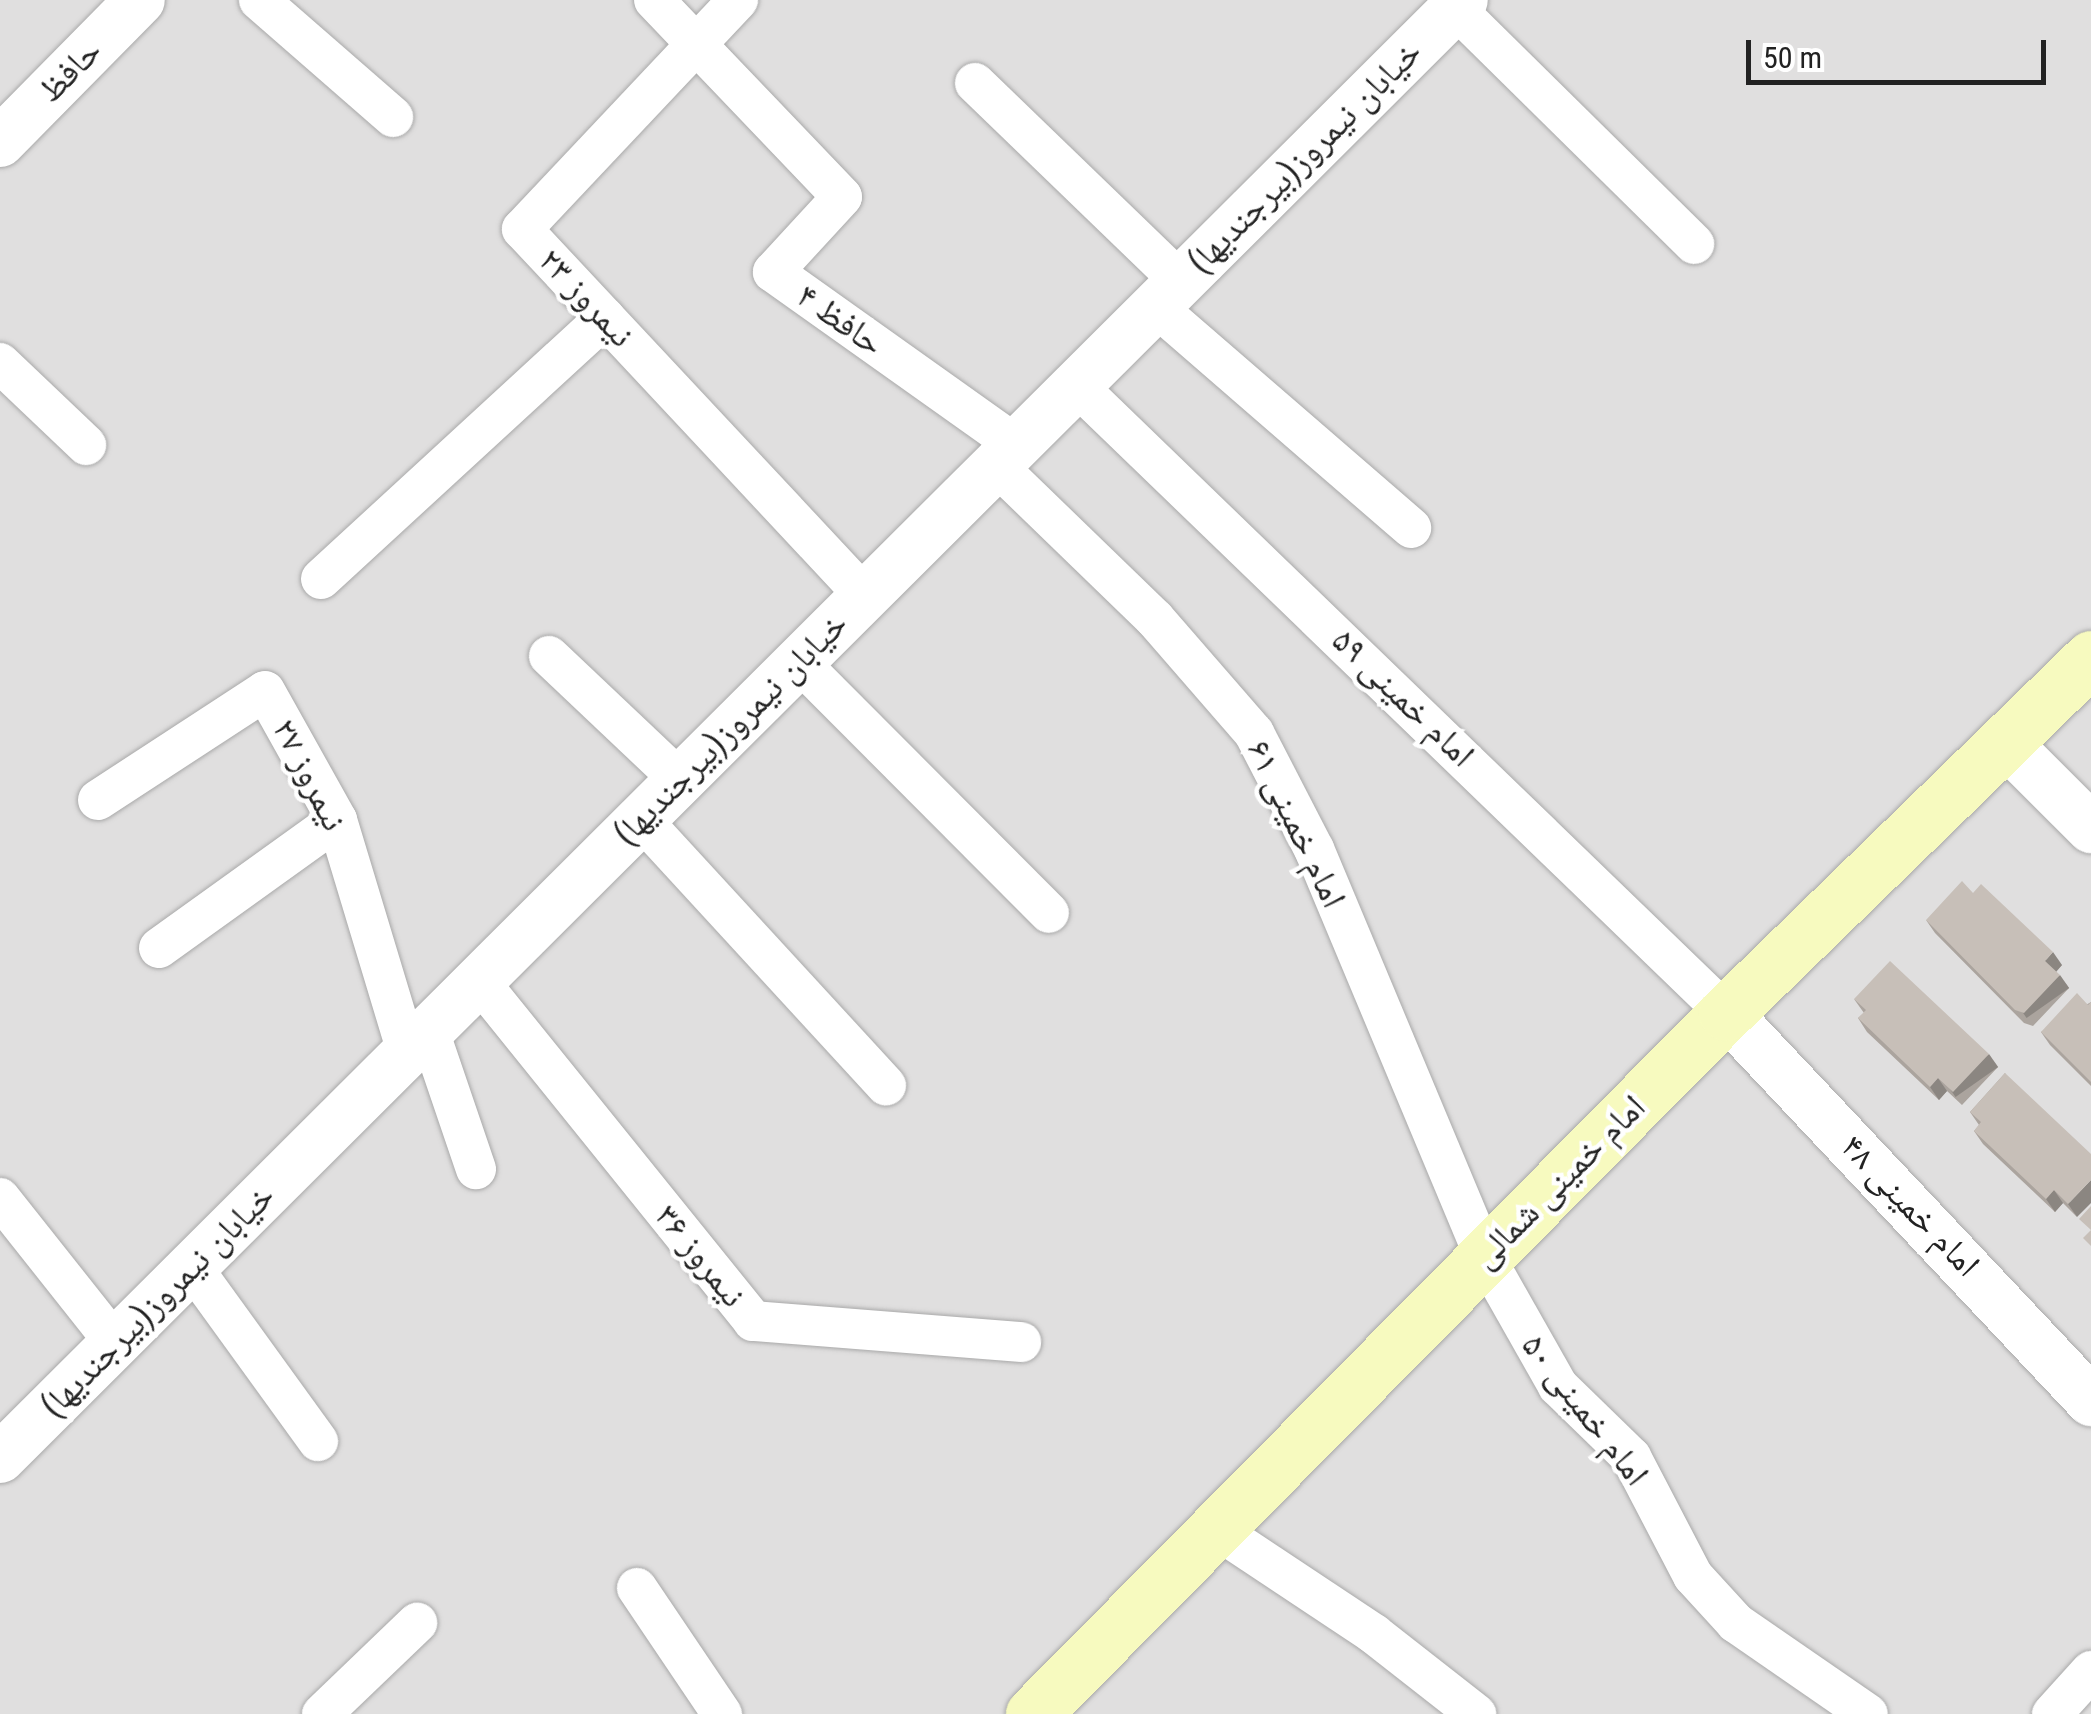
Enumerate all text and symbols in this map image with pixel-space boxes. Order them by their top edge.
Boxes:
scale bar [1751,20,2051,82]
street label: حافظ [29,30,111,112]
street label: خیابان نیمروز(بیرجندیها) [1179,31,1431,283]
text: 50 m [1763,40,1822,75]
street label: نیمروز ۲۳ [530,240,642,356]
street label: حافظ ۴ [788,275,892,365]
street label: خیابان نیمروز(بیرجندیها) [605,603,857,855]
street label: امام خمینی ۵۹ [1323,620,1483,776]
street label: نیمروز ۲۷ [263,712,355,838]
street label: امام خمینی ۶۱ [1237,733,1355,915]
street label: امام خمینی شمالی [1464,1087,1654,1277]
street label: امام خمینی ۴۸ [1832,1126,1988,1286]
street label: خیابان نیمروز(بیرجندیها) [32,1175,284,1427]
street label: نیمروز ۳۶ [646,1196,754,1316]
street label: امام خمینی ۵۰ [1513,1326,1657,1494]

